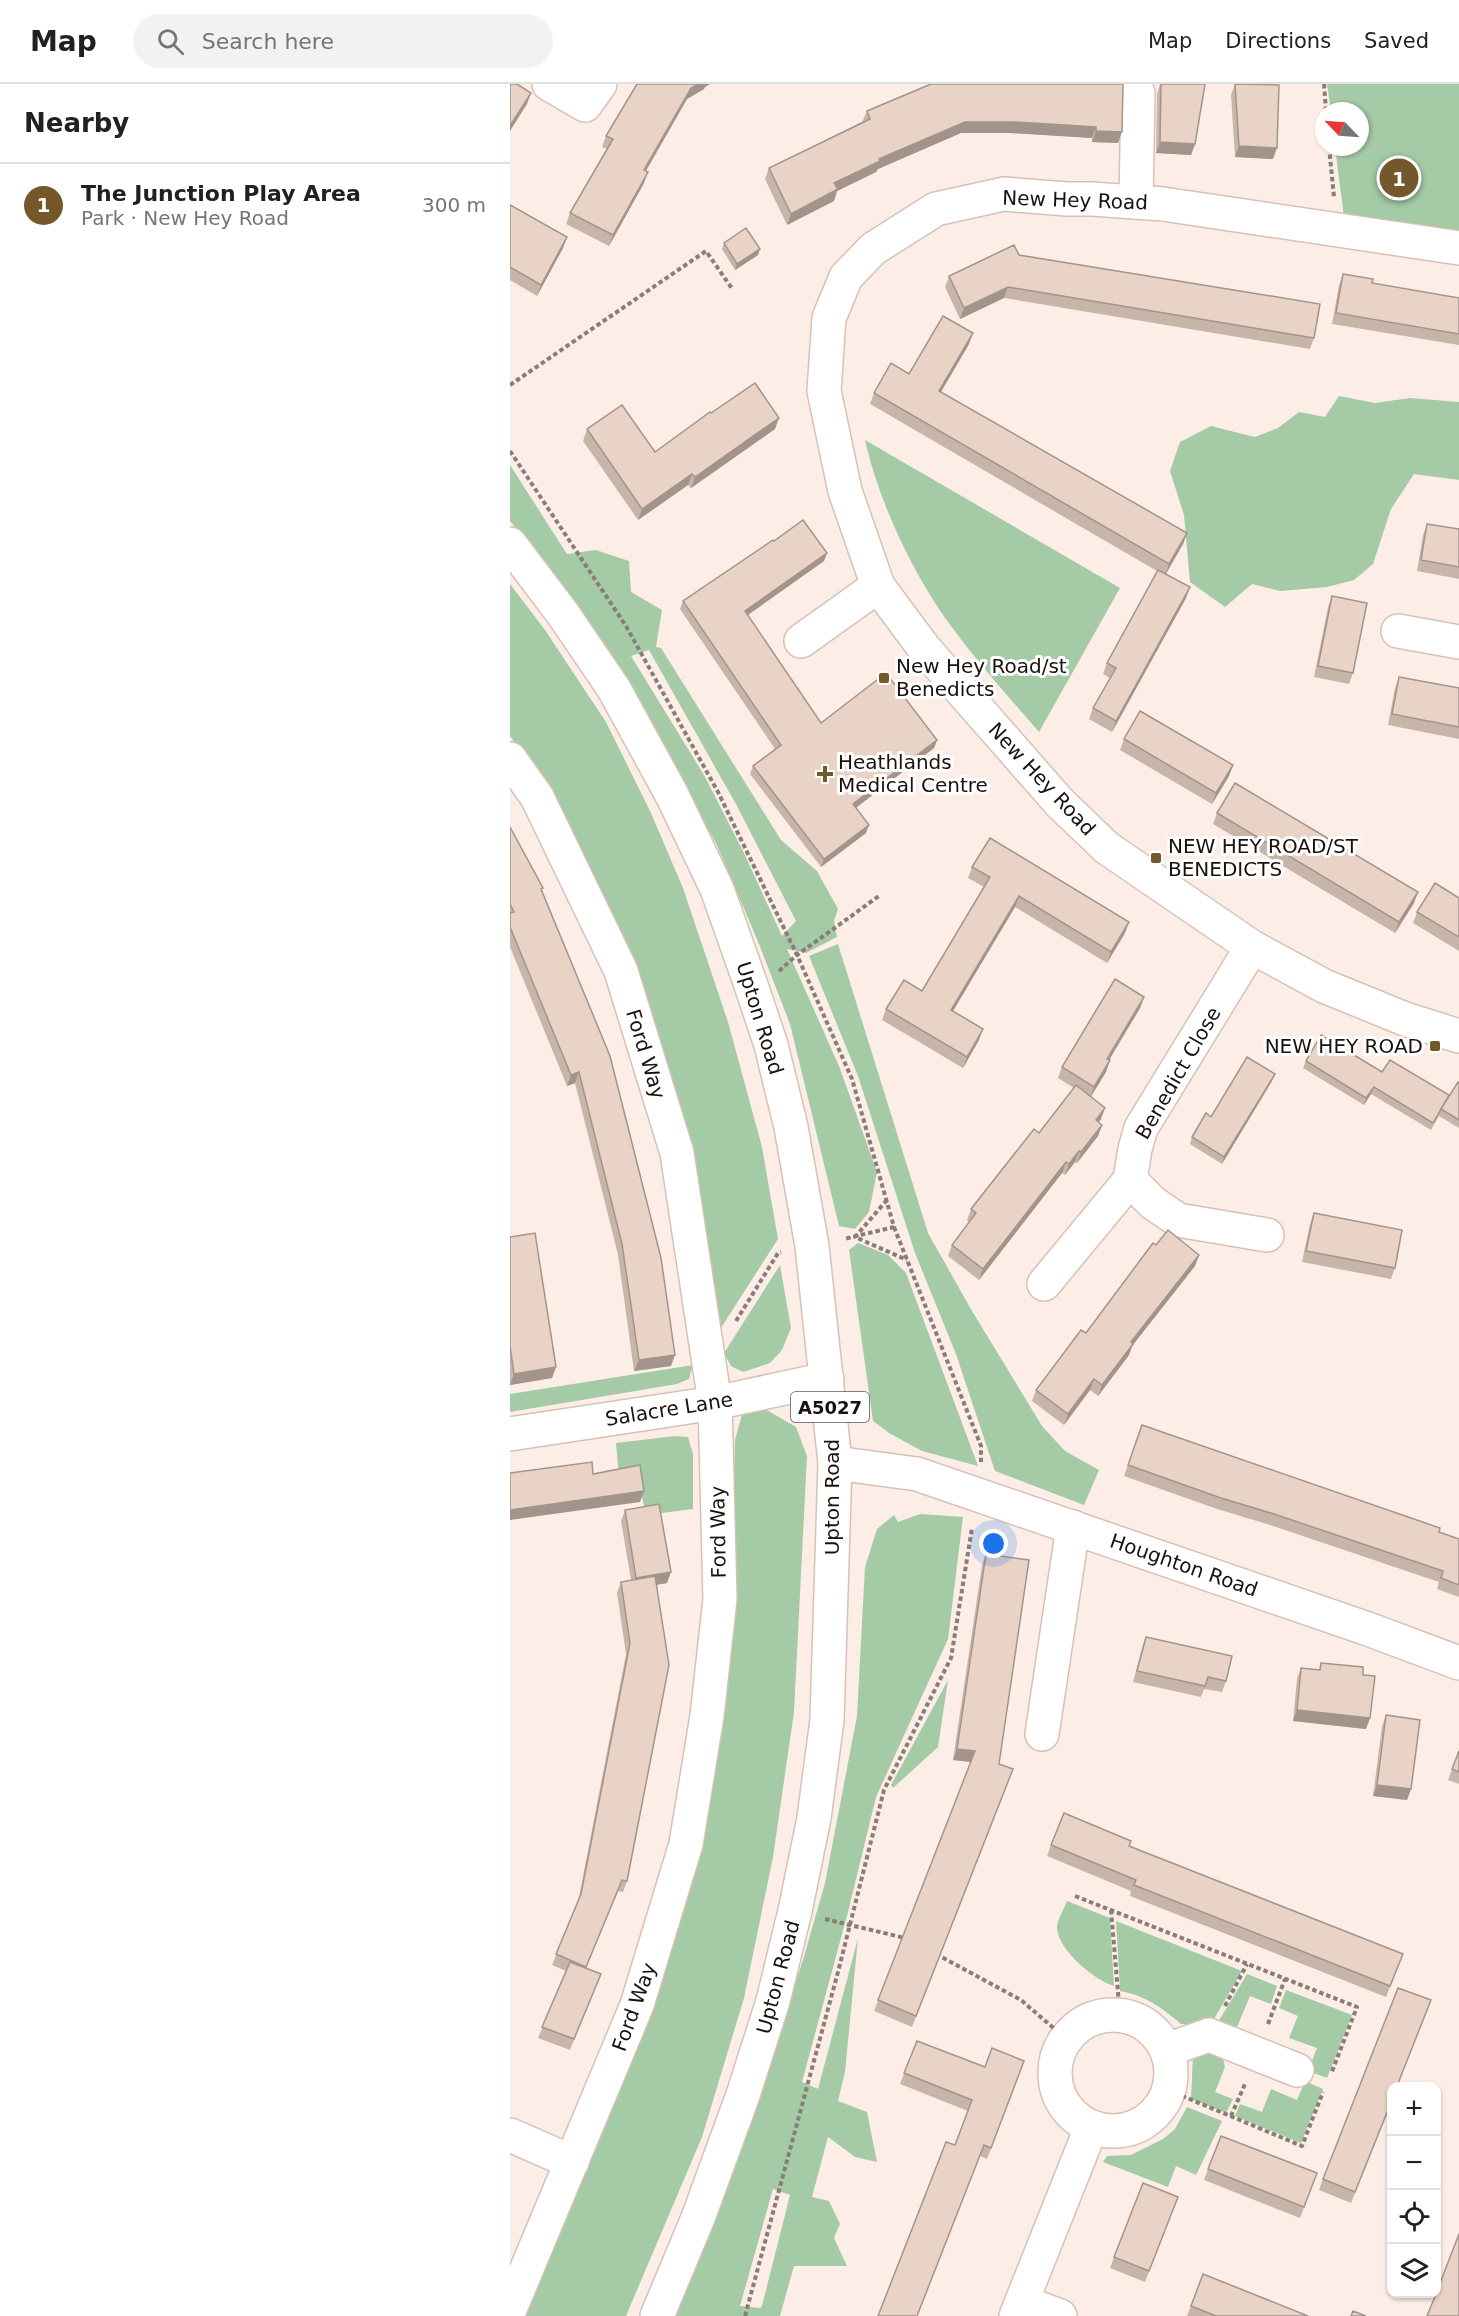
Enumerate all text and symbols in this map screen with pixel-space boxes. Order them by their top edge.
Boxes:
search box [133,14,553,68]
text: Map [30,25,97,58]
icon: search [154,25,187,58]
text: Search here [202,29,334,54]
text: Map [1148,29,1192,53]
text: Directions [1225,29,1331,53]
text: Saved [1364,29,1429,53]
north arrow [1315,102,1369,156]
text: Nearby [24,108,129,138]
pin: 1 [1380,156,1418,200]
text: The Junction Play Area [81,181,361,206]
street label: New Hey Road [1002,185,1148,215]
text: 1 [37,193,50,217]
text: 300 m [422,193,486,217]
text: Park · New Hey Road [81,206,289,230]
place label: New Hey Road/st Benedicts [896,654,1067,701]
marker: New Hey Road/st Benedicts [877,671,891,685]
street label: New Hey Road [984,718,1100,840]
place label: Heathlands Medical Centre [838,750,988,797]
marker: Heathlands Medical Centre [816,765,834,783]
place label: NEW HEY ROAD/ST BENEDICTS [1168,834,1359,881]
marker: NEW HEY ROAD/ST BENEDICTS [1149,851,1163,865]
street label: Upton Road [731,959,789,1077]
street label: Benedict Close [1130,1003,1226,1143]
street label: Ford Way [621,1006,671,1102]
place label: NEW HEY ROAD [1265,1034,1423,1058]
marker: NEW HEY ROAD [1428,1039,1442,1053]
street label: Salacre Lane [604,1387,734,1431]
road number: A5027 [791,1392,869,1422]
street label: Upton Road [820,1439,844,1555]
street label: Ford Way [705,1485,731,1578]
street label: Houghton Road [1107,1528,1261,1602]
your location [979,1529,1008,1558]
street label: Upton Road [751,1918,805,2036]
street label: Ford Way [607,1959,661,2055]
map controls [1387,2082,1441,2298]
button: + [1387,2082,1441,2136]
button: − [1387,2136,1441,2190]
button: locate [1387,2190,1441,2244]
button: layers [1387,2244,1441,2298]

